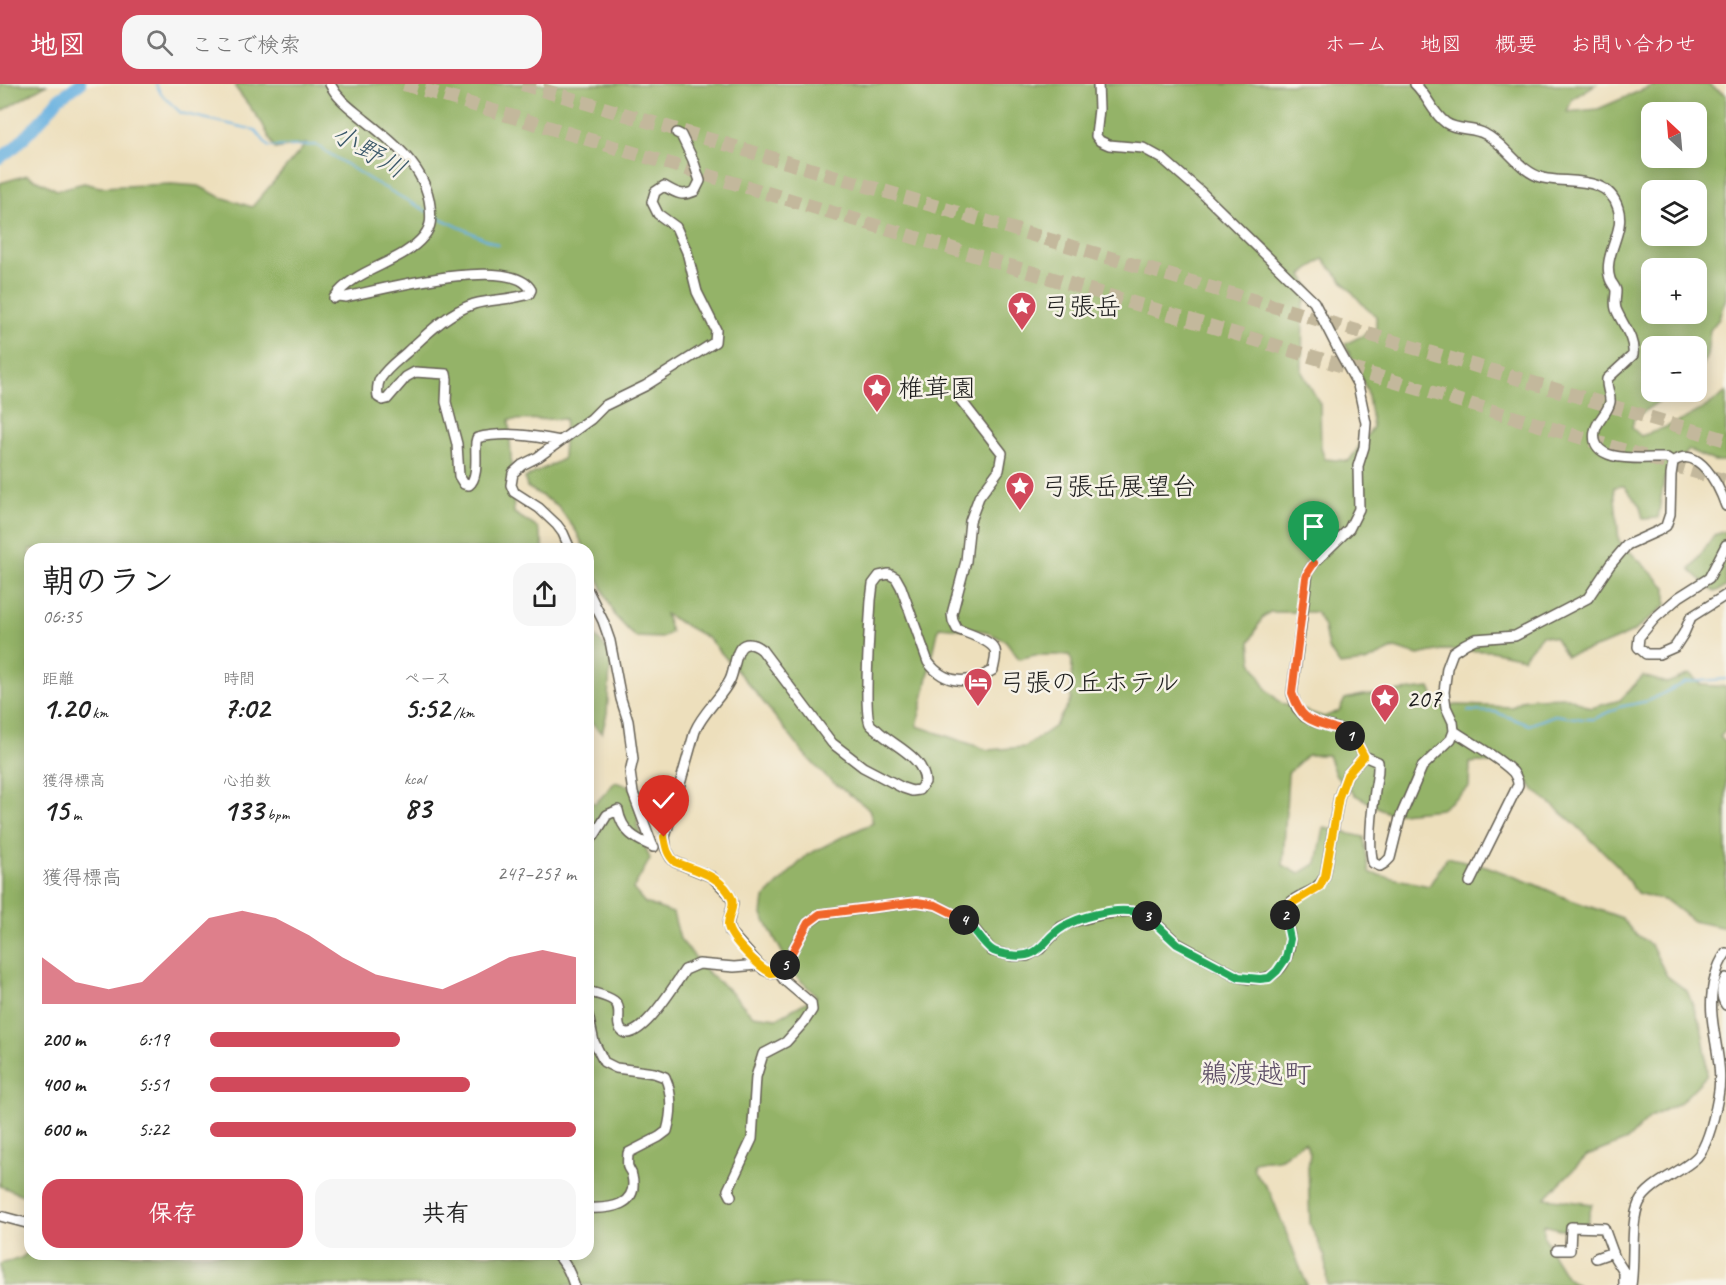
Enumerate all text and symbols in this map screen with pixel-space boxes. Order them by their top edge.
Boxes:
search box [122,15,542,69]
icon: search [143,26,176,59]
text: 地図 [30,27,86,62]
text: ここで検索 [191,31,301,59]
text: ホーム [1325,31,1387,57]
text: 地図 [1420,31,1462,57]
text: 概要 [1495,31,1537,57]
text: お問い合わせ [1570,31,1696,57]
north arrow [1641,102,1707,168]
map controls [1641,102,1707,402]
water label: 小野川 [325,116,413,186]
button: layers [1641,180,1707,246]
button: + [1641,258,1707,324]
place icon: 弓張岳 [1006,290,1038,332]
place label: 弓張岳 [1043,290,1121,323]
button: − [1641,336,1707,402]
place icon: 椎茸園 [861,372,893,414]
place label: 椎茸園 [898,372,976,405]
place icon: 弓張岳展望台 [1004,470,1036,512]
place label: 弓張岳展望台 [1041,470,1197,503]
pin [1288,501,1339,563]
icon: arrive [1297,510,1330,543]
text: 朝のラン [42,560,174,602]
button: share [513,563,576,626]
text: 06:35 [42,604,82,629]
hotel icon: 弓張の丘ホテル [962,666,994,708]
place label: 弓張の丘ホテル [999,666,1180,699]
text: 距離 [42,669,74,689]
text: 時間 [223,669,255,689]
text: ペース [404,669,451,689]
place icon: 207 [1369,682,1401,724]
place label: 207 [1406,682,1442,715]
text: 1.20 [42,689,88,727]
text: 7:02 [223,689,269,727]
text: 5:52 [404,689,449,727]
text: km [88,703,108,723]
text: /km [449,703,474,723]
pin: 1 [1335,721,1365,751]
text: 1 [1346,726,1354,746]
text: kcal [404,769,425,789]
text: 獲得標高 [42,771,106,791]
text: 心拍数 [223,771,271,791]
pin [638,775,689,837]
icon: check [647,784,680,817]
text: 83 [404,789,431,827]
text: 15 [42,791,69,829]
text: 133 [223,791,264,829]
text: m [69,805,81,825]
text: bpm [264,805,289,825]
text: 247–257 m [497,861,576,886]
text: 獲得標高 [42,865,122,890]
pin: 2 [1270,900,1300,930]
pin: 3 [1132,901,1162,931]
pin: 4 [949,905,979,935]
text: 2 [1281,905,1289,925]
text: 3 [1143,906,1151,926]
text: 4 [960,910,968,930]
pin: 5 [770,950,800,980]
text: 5 [782,955,788,975]
text: 200 m [42,1027,85,1052]
text: 6:19 [138,1027,169,1052]
district label: 鵜渡越町 [1200,1056,1312,1091]
text: 400 m [42,1072,85,1097]
text: 5:51 [138,1072,169,1097]
text: 600 m [42,1117,86,1142]
text: 5:22 [138,1117,169,1142]
button: 保存 [42,1179,303,1248]
button: 共有 [315,1179,576,1248]

